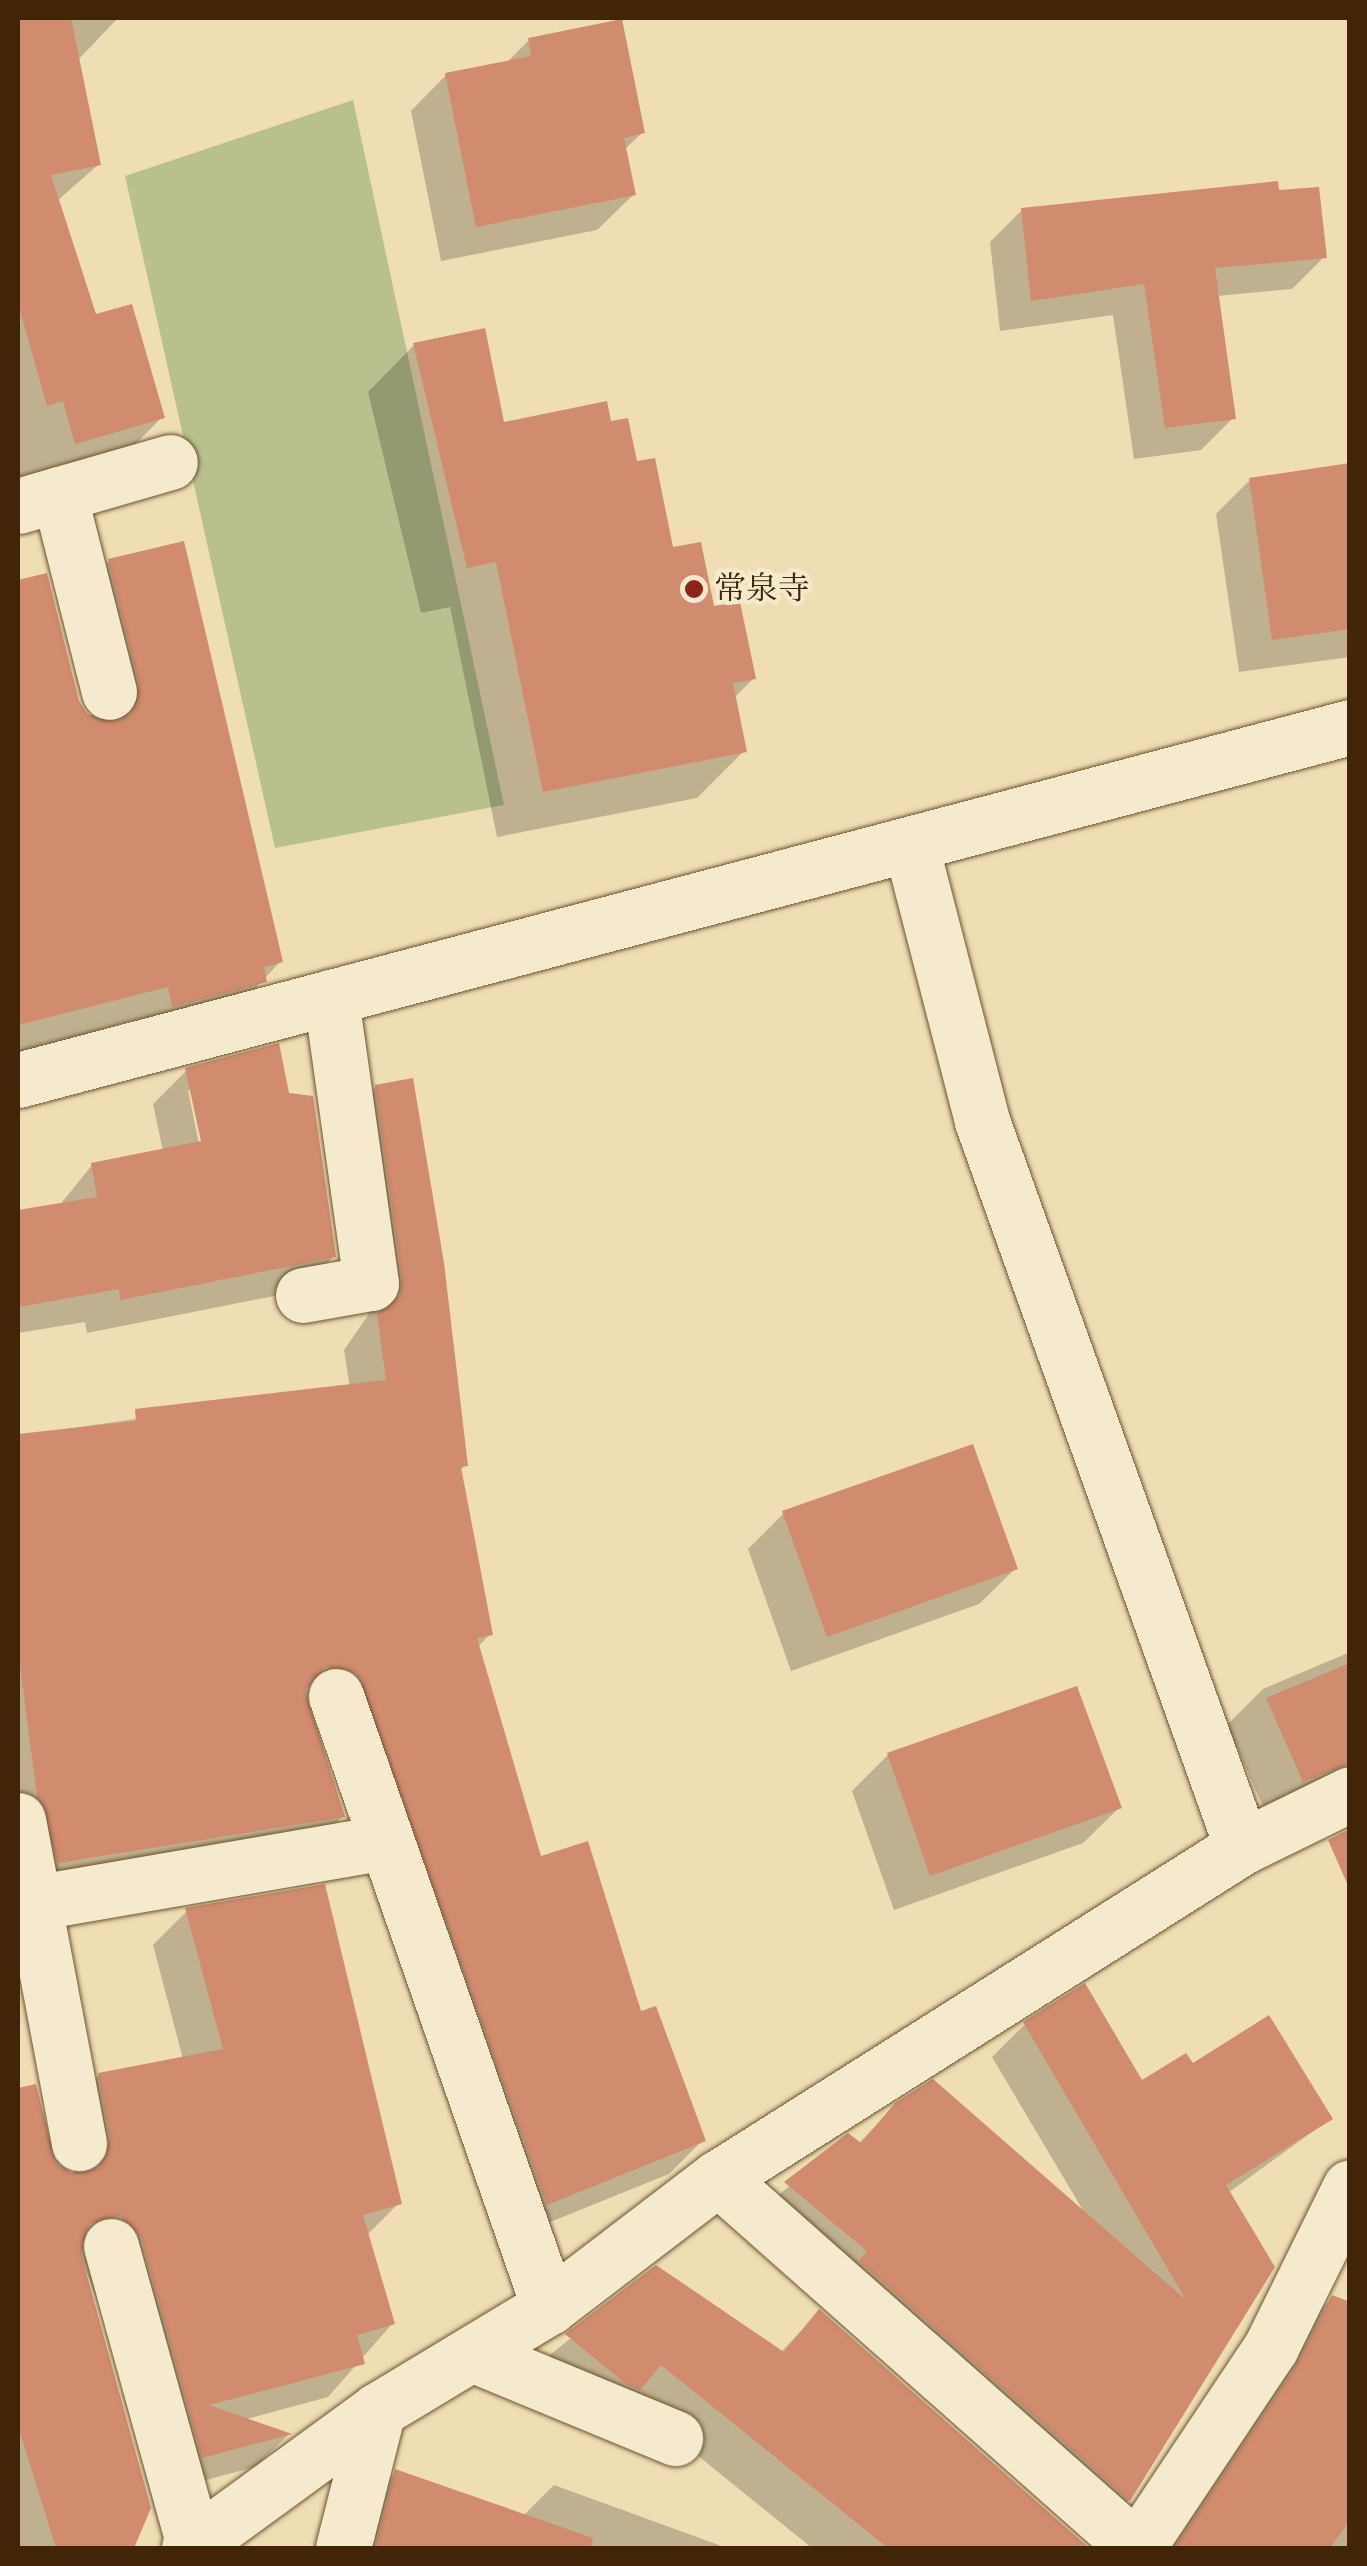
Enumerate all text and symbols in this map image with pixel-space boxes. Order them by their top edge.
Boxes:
place label: 常泉寺 [714,570,810,608]
marker: 常泉寺 [683,578,705,600]

